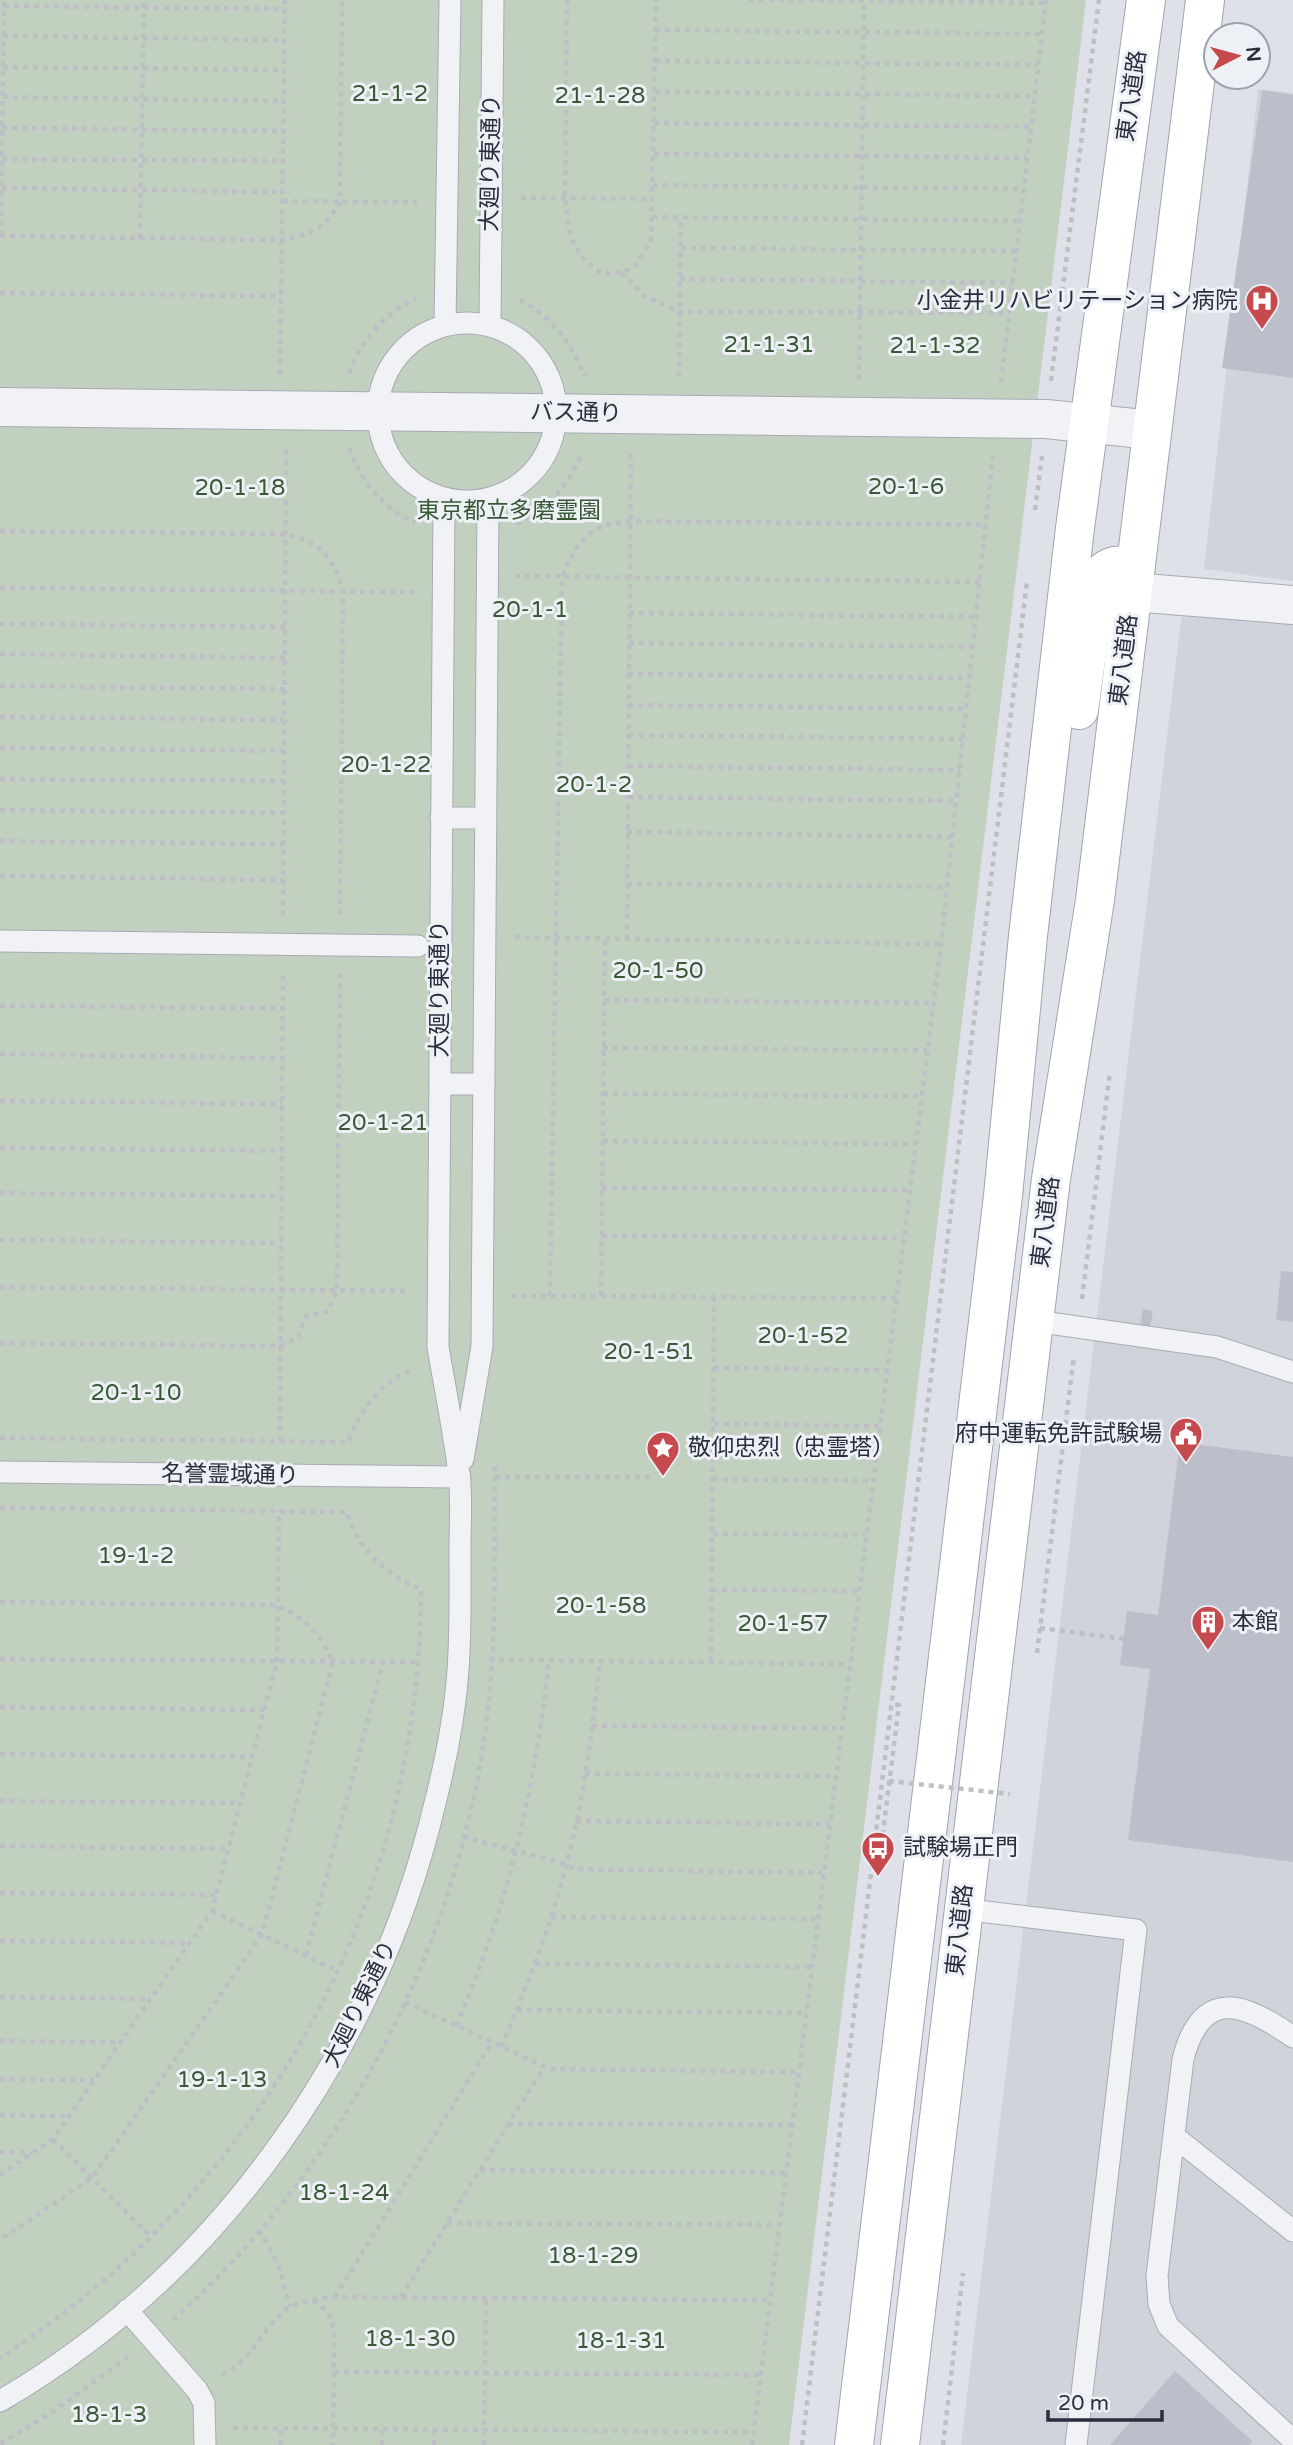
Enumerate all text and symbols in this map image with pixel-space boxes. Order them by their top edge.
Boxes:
north arrow [1202,21,1272,91]
text: N [1241,46,1265,63]
street label: 東八道路 [1112,48,1152,144]
park label: 21-1-2 [352,80,428,108]
park label: 21-1-28 [555,82,646,110]
street label: 大廻り東通り [476,94,506,232]
hospital icon: 小金井リハビリテーション病院 [1243,282,1281,331]
place label: 小金井リハビリテーション病院 [916,287,1238,315]
park label: 21-1-31 [724,331,815,359]
park label: 21-1-32 [890,332,981,360]
street label: バス通り [530,398,622,428]
park label: 20-1-6 [868,473,944,501]
park label: 20-1-18 [195,474,286,502]
park label: 東京都立多磨霊園 [417,497,601,525]
park label: 20-1-1 [492,596,568,624]
street label: 東八道路 [1104,613,1144,707]
park label: 20-1-22 [341,751,432,779]
park label: 20-1-2 [556,771,632,799]
street label: 大廻り東通り [426,920,454,1058]
park label: 20-1-50 [613,957,704,985]
park label: 20-1-21 [338,1109,429,1137]
street label: 東八道路 [1026,1175,1066,1269]
park label: 20-1-52 [758,1322,849,1350]
park label: 20-1-51 [604,1338,695,1366]
park label: 20-1-10 [91,1379,182,1407]
public building icon: 府中運転免許試験場 [1167,1415,1205,1464]
place label: 府中運転免許試験場 [955,1420,1162,1448]
place icon: 敬仰忠烈（忠霊塔） [644,1429,682,1478]
place label: 敬仰忠烈（忠霊塔） [688,1434,895,1462]
street label: 名誉霊域通り [161,1460,299,1490]
park label: 19-1-2 [98,1542,174,1570]
park label: 20-1-58 [556,1592,647,1620]
building icon: 本館 [1189,1603,1227,1652]
place label: 本館 [1232,1608,1278,1636]
park label: 20-1-57 [738,1610,829,1638]
bus stop icon: 試験場正門 [859,1829,897,1878]
place label: 試験場正門 [903,1834,1018,1862]
street label: 東八道路 [941,1883,979,1977]
street label: 大廻り東通り [317,1936,403,2072]
park label: 19-1-13 [177,2066,268,2094]
park label: 18-1-24 [299,2179,390,2207]
park label: 18-1-29 [548,2242,639,2270]
park label: 18-1-30 [365,2325,456,2353]
park label: 18-1-31 [576,2327,667,2355]
scale bar [1048,2378,1162,2422]
text: 20 m [1058,2391,1109,2416]
park label: 18-1-3 [71,2401,147,2429]

